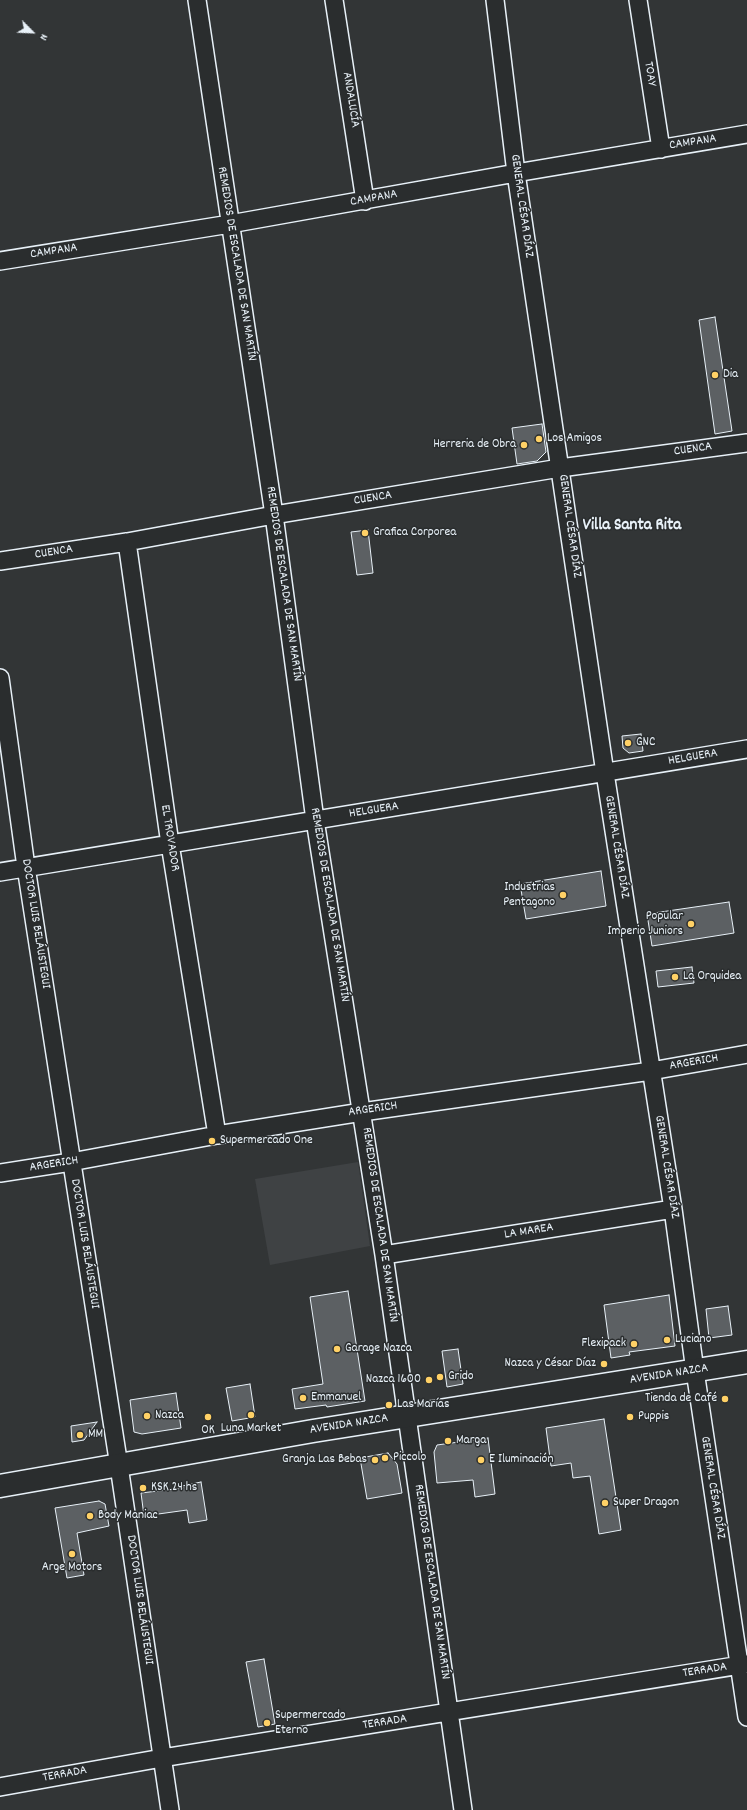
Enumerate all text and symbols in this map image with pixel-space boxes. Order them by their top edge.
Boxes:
north arrow [12,12,52,52]
text: N [35,31,51,43]
street label: TOAY [639,61,659,87]
street label: ANDALUCÍA [338,71,362,129]
street label: CAMPANA [668,132,718,154]
street label: GENERAL CÉSAR DÍAZ [506,153,536,259]
street label: REMEDIOS DE ESCALADA DE SAN MARTÍN [213,166,259,362]
street label: CAMPANA [349,187,399,211]
street label: CAMPANA [29,241,79,263]
place label: Dia [723,367,738,383]
marker: Dia [710,370,720,380]
place label: Los Amigos [547,431,602,447]
marker: Los Amigos [534,434,544,444]
place label: Herreria de Obra [433,437,516,453]
marker: Herreria de Obra [519,440,529,450]
street label: CUENCA [673,440,713,460]
street label: GENERAL CÉSAR DÍAZ [554,473,584,579]
street label: REMEDIOS DE ESCALADA DE SAN MARTÍN [262,486,304,682]
street label: CUENCA [353,488,393,510]
district label: Villa Santa Rita [583,517,681,537]
place label: Grafica Corporea [373,525,456,541]
marker: Grafica Corporea [360,528,370,538]
street label: CUENCA [34,542,74,564]
place label: GNC [636,735,655,751]
marker: GNC [623,738,633,748]
street label: HELGUERA [667,746,719,770]
street label: GENERAL CÉSAR DÍAZ [600,794,632,900]
street label: HELGUERA [348,799,400,823]
street label: EL TROVADOR [156,804,182,872]
street label: REMEDIOS DE ESCALADA DE SAN MARTÍN [306,807,352,1003]
street label: DOCTOR LUIS BELÁUSTEGUI [17,858,53,990]
place label: Industrias Pentagono [503,880,555,911]
marker: Industrias Pentagono [558,890,568,900]
place label: Popular Imperio Juniors [608,909,683,940]
marker: Popular Imperio Juniors [686,919,696,929]
place label: La Orquidea [683,969,741,985]
marker: La Orquidea [670,972,680,982]
street label: ARGERICH [668,1051,720,1075]
street label: ARGERICH [347,1099,399,1121]
street label: GENERAL CÉSAR DÍAZ [650,1114,682,1220]
street label: REMEDIOS DE ESCALADA DE SAN MARTÍN [358,1127,400,1323]
place label: Supermercado One [220,1133,313,1149]
marker: Supermercado One [207,1136,217,1146]
street label: ARGERICH [28,1153,80,1177]
street label: DOCTOR LUIS BELÁUSTEGUI [66,1178,102,1310]
street label: LA MAREA [503,1220,555,1244]
place label: Luciano [675,1332,711,1348]
marker: Luciano [662,1335,672,1345]
place label: Flexipack [582,1336,626,1352]
marker: Flexipack [629,1339,639,1349]
place label: Garage Nazca [345,1341,412,1357]
marker: Garage Nazca [332,1344,342,1354]
place label: Nazca y César Díaz [504,1356,596,1372]
marker: Nazca y César Díaz [599,1359,609,1369]
street label: AVENIDA NAZCA [629,1361,709,1389]
place label: Grido [448,1369,474,1385]
place label: Nazca 1600 [366,1372,421,1388]
marker: Grido [435,1372,445,1382]
marker: Nazca 1600 [424,1375,434,1385]
place label: Emmanuel [311,1390,361,1406]
place label: Tienda de Café [645,1391,717,1407]
marker: Emmanuel [298,1393,308,1403]
marker: Tienda de Café [720,1394,730,1404]
place label: Las Marías [397,1397,449,1413]
marker: Las Marías [384,1400,394,1410]
place label: Nazca [155,1408,184,1424]
place label: Puppis [638,1409,669,1425]
marker: Luna Market [246,1410,256,1420]
marker: Nazca [142,1411,152,1421]
street label: AVENIDA NAZCA [309,1411,389,1439]
marker: OK [203,1412,213,1422]
marker: Puppis [625,1412,635,1422]
place label: Luna Market [221,1421,281,1437]
place label: OK [201,1423,215,1439]
place label: MM [88,1427,103,1443]
marker: MM [75,1430,85,1440]
place label: Marga [456,1433,486,1449]
street label: GENERAL CÉSAR DÍAZ [696,1435,728,1541]
marker: Marga [443,1436,453,1446]
place label: Piccolo [393,1450,426,1466]
place label: Granja Las Bebas [282,1452,367,1468]
place label: E Iluminación [489,1452,553,1468]
marker: Piccolo [380,1453,390,1463]
marker: Granja Las Bebas [370,1455,380,1465]
marker: E Iluminación [476,1455,486,1465]
place label: KSK 24 hs [151,1480,197,1496]
marker: KSK 24 hs [138,1483,148,1493]
street label: REMEDIOS DE ESCALADA DE SAN MARTÍN [410,1484,452,1680]
place label: Super Dragon [613,1495,679,1511]
marker: Super Dragon [600,1498,610,1508]
place label: Body Maniac [98,1508,158,1524]
marker: Body Maniac [85,1511,95,1521]
street label: DOCTOR LUIS BELÁUSTEGUI [122,1534,156,1666]
marker: Arge Motors [67,1549,77,1559]
place label: Arge Motors [42,1560,102,1576]
street label: TERRADA [682,1660,728,1682]
place label: Supermercado Eterno [275,1708,346,1739]
street label: TERRADA [362,1712,408,1734]
marker: Supermercado Eterno [262,1718,272,1728]
street label: TERRADA [42,1763,88,1787]

